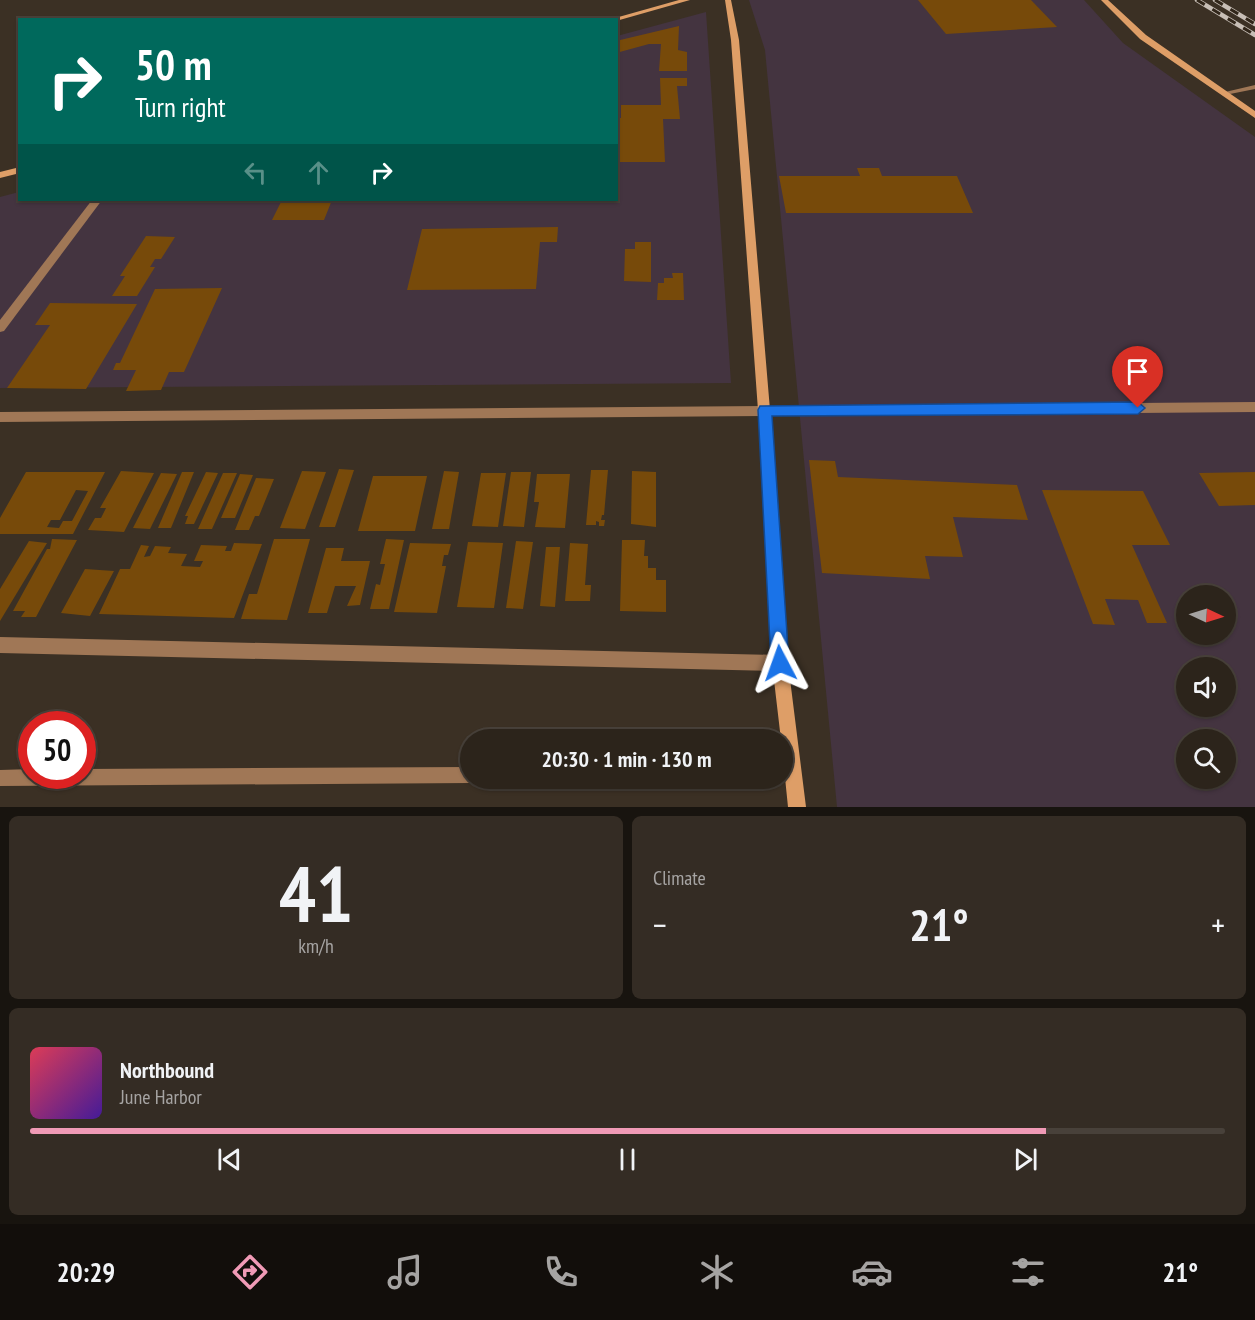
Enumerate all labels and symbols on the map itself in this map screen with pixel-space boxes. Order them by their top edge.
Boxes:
pin [1112,346,1163,408]
north arrow [1176,585,1236,645]
position arrow [748,631,812,695]
speed limit sign: 50 [18,711,96,789]

